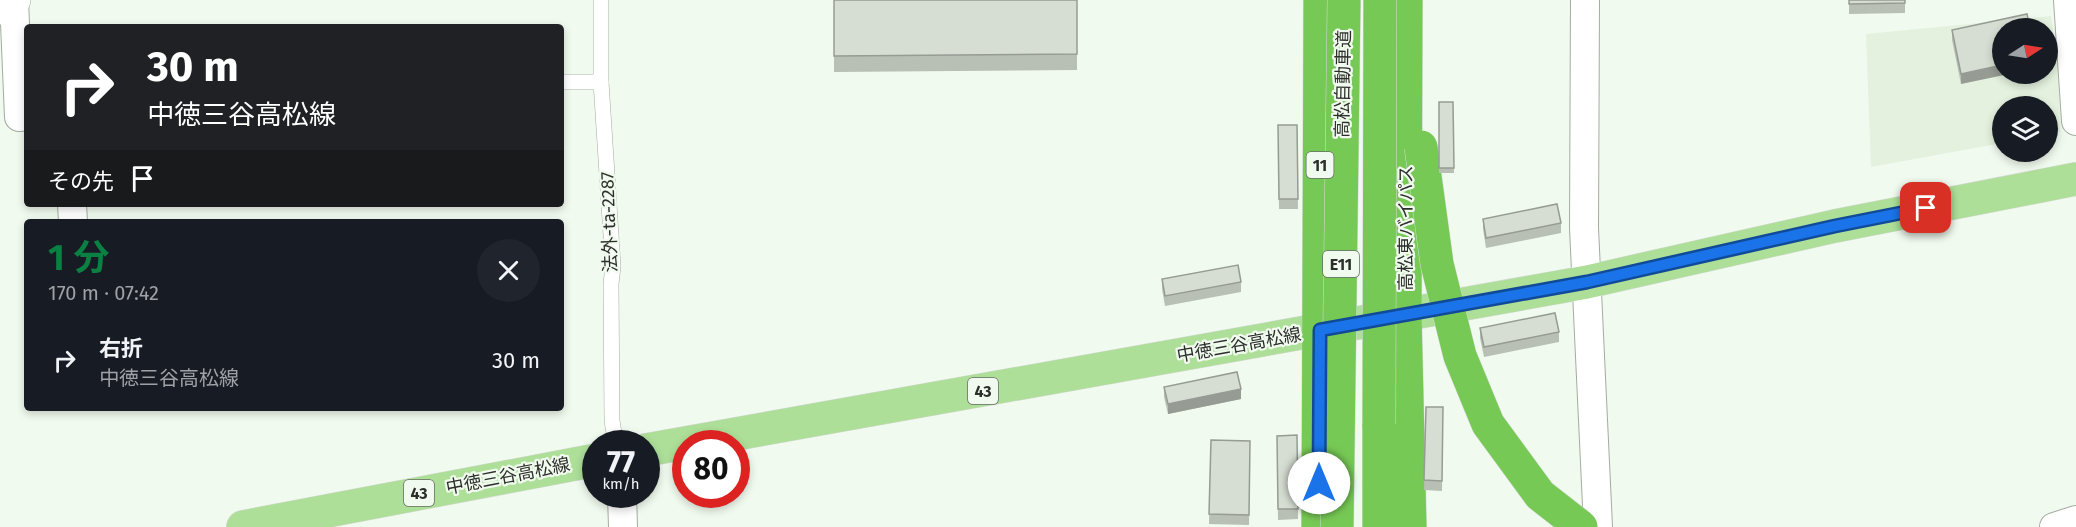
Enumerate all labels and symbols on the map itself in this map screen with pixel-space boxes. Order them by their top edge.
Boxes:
north arrow [1992,18,2058,84]
street label: 高松自動車道 [1331,30,1355,138]
road number: 11 [1306,152,1334,178]
street label: 高松東バイパス [1395,165,1417,291]
street label: 法外-ta-2287 [596,171,622,273]
pin [1900,182,1951,233]
road number: E11 [1323,251,1359,277]
street label: 中徳三谷高松線 [1175,323,1303,367]
road number: 43 [968,378,998,404]
speed limit sign: 80 [672,430,750,508]
position arrow [1287,451,1351,515]
street label: 中徳三谷高松線 [444,453,572,499]
road number: 43 [404,480,434,506]

